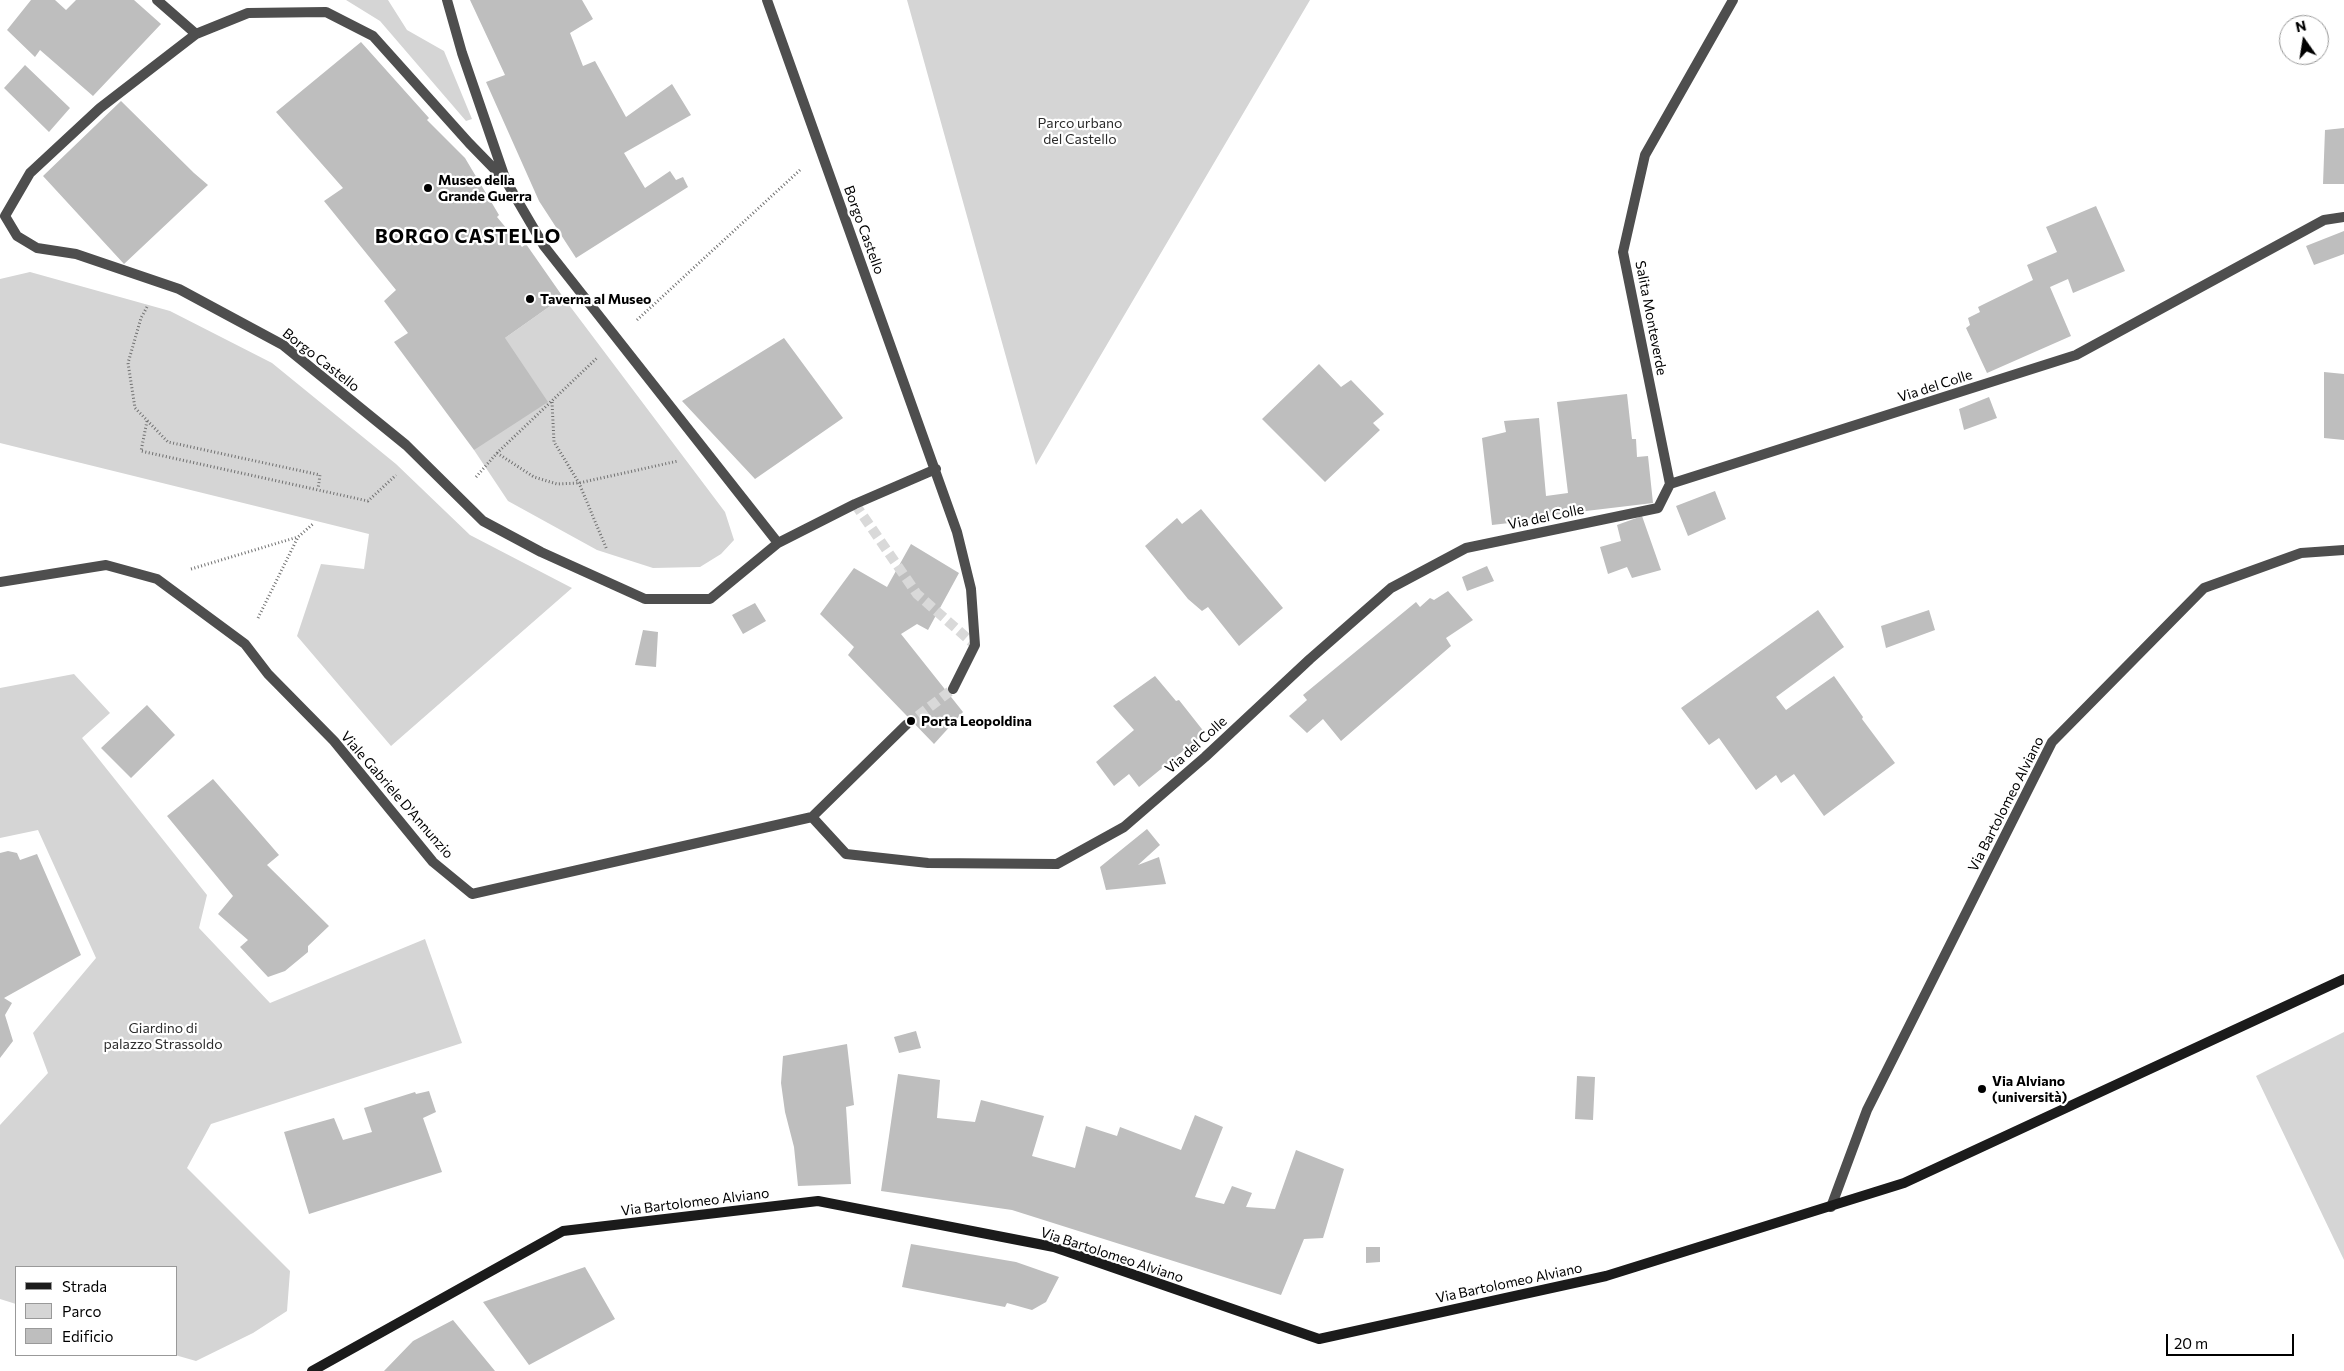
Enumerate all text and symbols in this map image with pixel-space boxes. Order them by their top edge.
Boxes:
north arrow [2279,15,2329,65]
text: N [2294,16,2308,35]
park label: Parco urbano del Castello [1038,115,1122,148]
place label: Museo della Grande Guerra [438,172,532,204]
marker: Museo della Grande Guerra [422,182,434,194]
street label: Borgo Castello [840,183,888,277]
district label: BORGO CASTELLO [373,226,563,248]
street label: Salita Monteverde [1632,259,1670,377]
place label: Taverna al Museo [540,291,651,307]
marker: Taverna al Museo [524,293,536,305]
street label: Borgo Castello [279,325,363,395]
street label: Via del Colle [1896,366,1974,406]
street label: Via del Colle [1506,501,1586,533]
place label: Porta Leopoldina [921,713,1032,729]
street label: Via del Colle [1162,713,1230,777]
marker: Porta Leopoldina [905,715,917,727]
street label: Viale Gabriele D'Annunzio [337,728,457,862]
street label: Via Bartolomeo Alviano [1965,734,2047,874]
park label: Giardino di palazzo Strassoldo [103,1020,223,1052]
place label: Via Alviano (università) [1992,1073,2067,1106]
marker: Via Alviano (università) [1976,1083,1988,1095]
street label: Via Bartolomeo Alviano [620,1185,770,1219]
street label: Via Bartolomeo Alviano [1038,1224,1186,1286]
street label: Via Bartolomeo Alviano [1434,1259,1584,1307]
legend [15,1266,178,1356]
text: Strada [62,1277,107,1295]
text: Parco [62,1302,101,1320]
scale bar [2169,1324,2296,1356]
text: Edificio [62,1327,113,1345]
text: 20 m [2174,1334,2208,1352]

